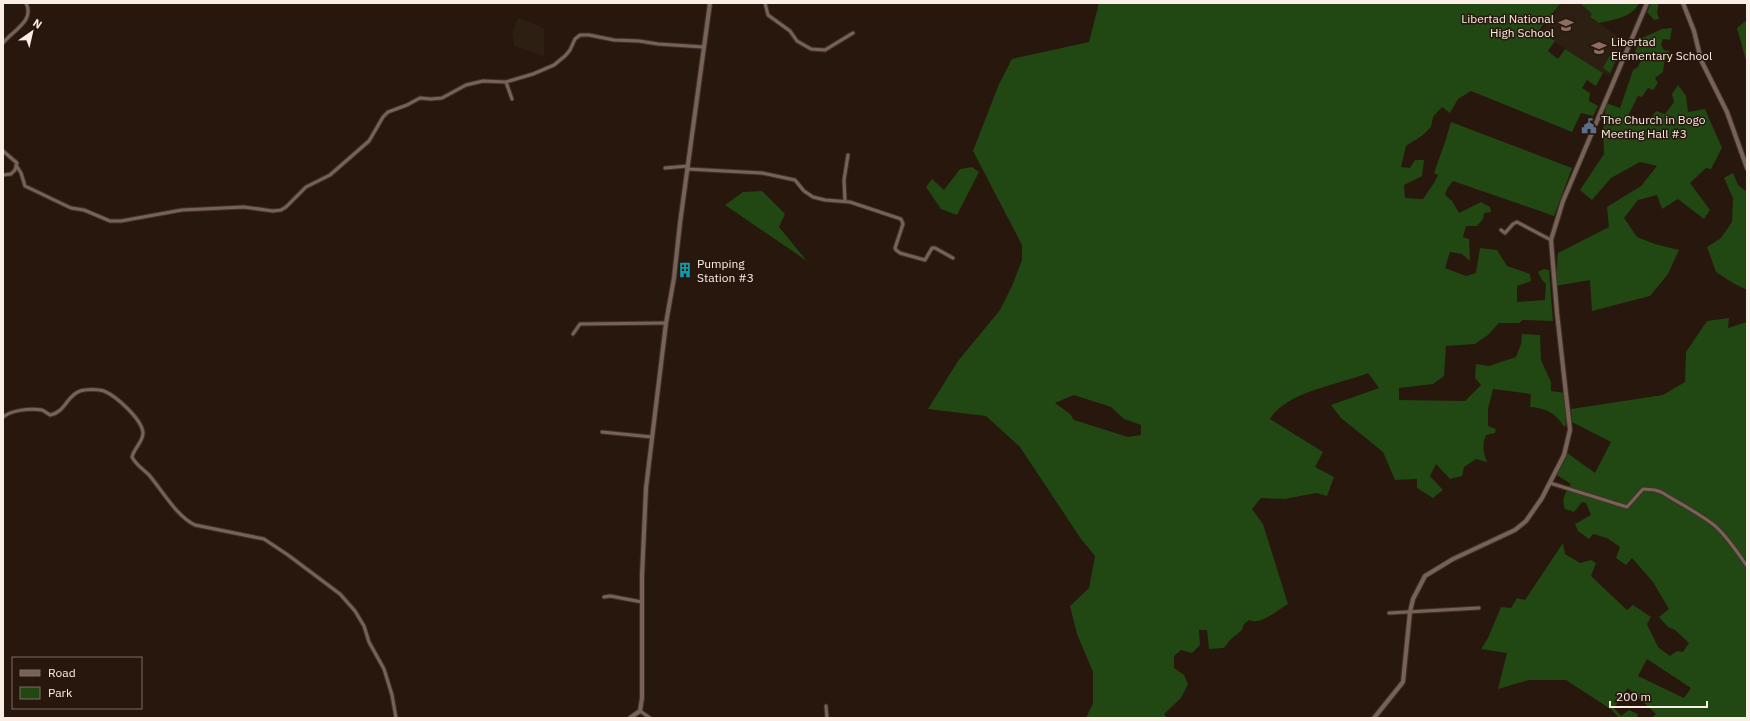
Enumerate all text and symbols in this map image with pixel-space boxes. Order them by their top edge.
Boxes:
place label: Libertad National High School [1461,11,1554,40]
north arrow [12,12,52,52]
text: N [30,16,45,32]
school or university icon: Libertad National High School [1557,16,1575,34]
place label: Libertad Elementary School [1611,34,1712,63]
school or university icon: Libertad Elementary School [1590,39,1608,57]
place label: The Church in Bogo Meeting Hall #3 [1601,112,1706,141]
public building icon: The Church in Bogo Meeting Hall #3 [1580,117,1598,135]
place label: Pumping Station #3 [697,256,754,285]
building icon: Pumping Station #3 [676,261,694,279]
legend [12,657,142,709]
text: Road [48,665,76,680]
scale bar [1610,683,1707,709]
text: Park [48,685,73,700]
text: 200 m [1616,689,1651,704]

